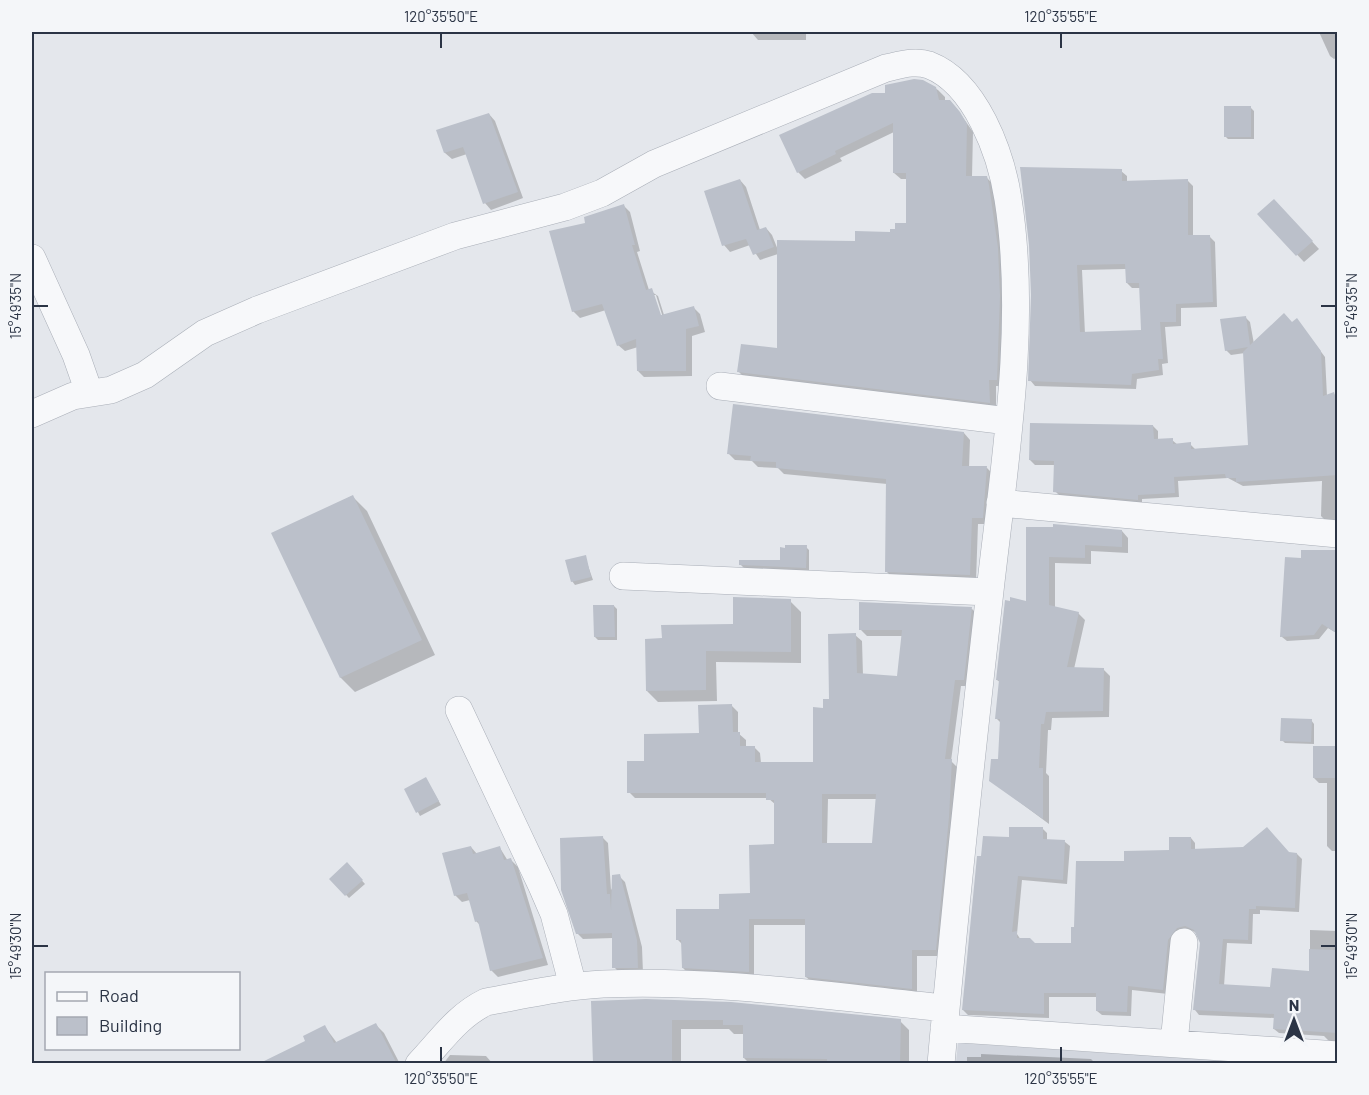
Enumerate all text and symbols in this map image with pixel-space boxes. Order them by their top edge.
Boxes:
text: 120°35'50"E [404,7,478,25]
text: 120°35'55"E [1024,7,1098,25]
text: 15°49'35"N [6,273,24,339]
text: 15°49'35"N [1342,273,1360,339]
text: 15°49'30"N [6,912,24,980]
text: 15°49'30"N [1342,912,1360,980]
legend [45,972,240,1050]
text: Road [99,984,139,1006]
north arrow [1264,990,1324,1050]
text: N [1289,995,1299,1014]
text: Building [99,1014,162,1036]
text: 120°35'50"E [404,1069,478,1087]
text: 120°35'55"E [1024,1069,1098,1087]

